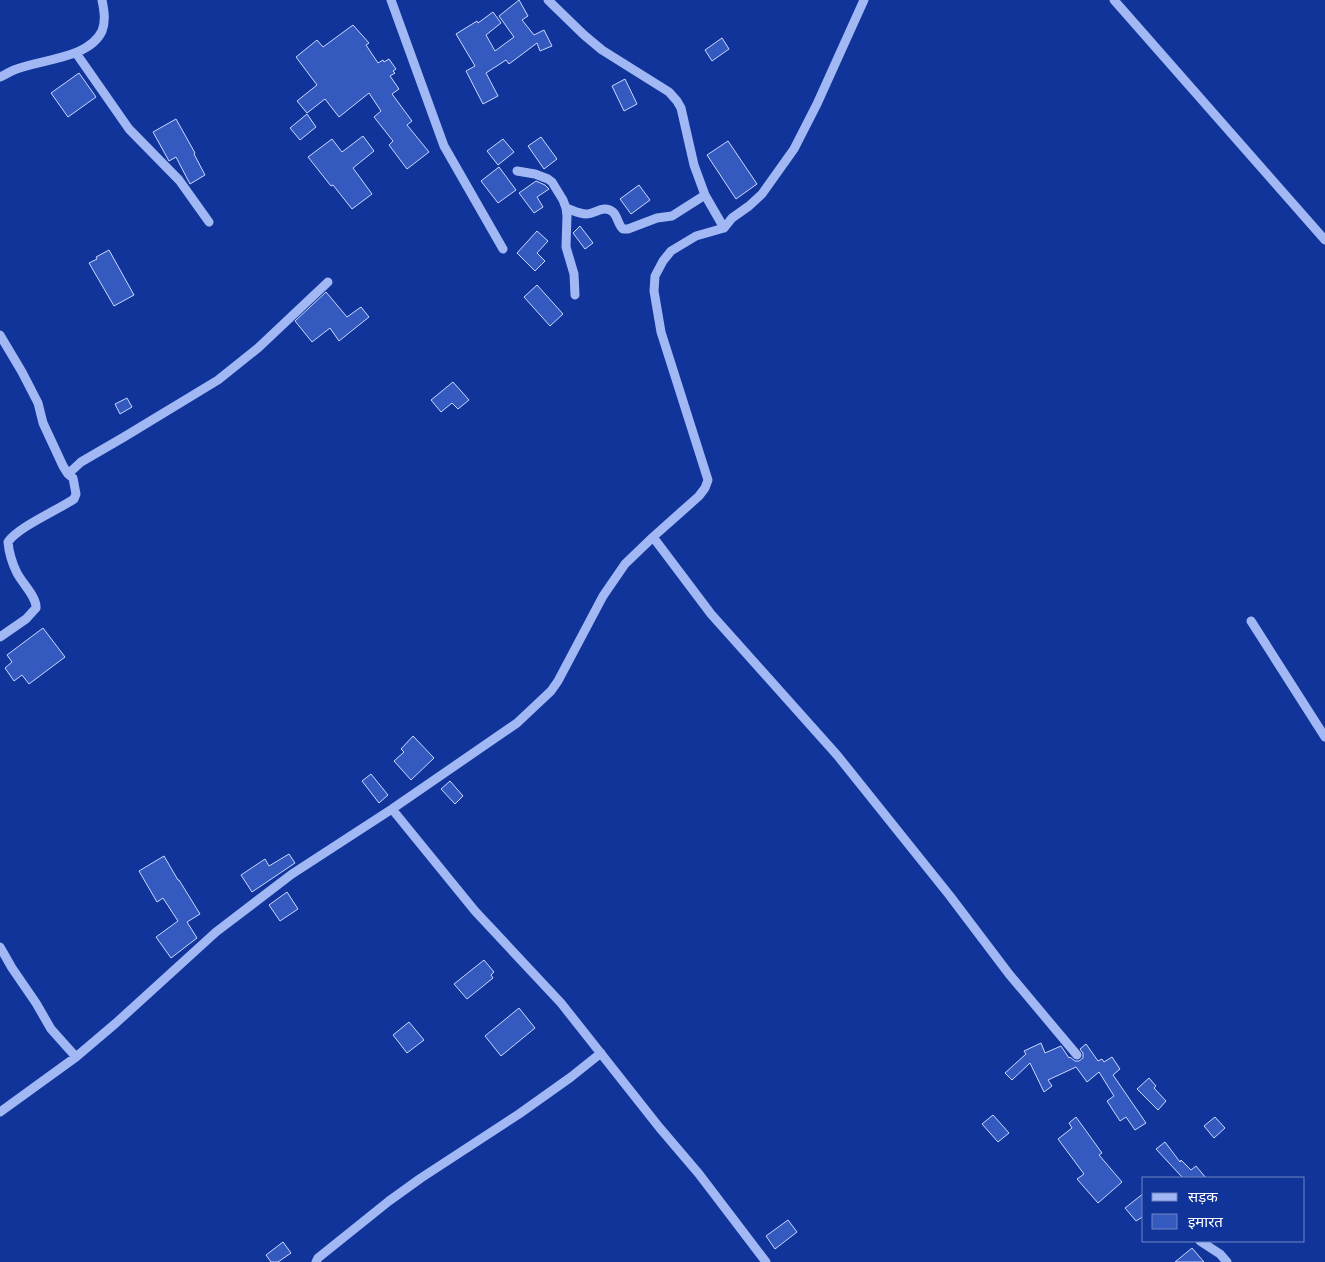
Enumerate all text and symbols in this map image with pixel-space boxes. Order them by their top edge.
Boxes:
legend [1142,1177,1305,1242]
text: सड़क [1188,1186,1218,1207]
text: इमारत [1188,1211,1223,1232]

